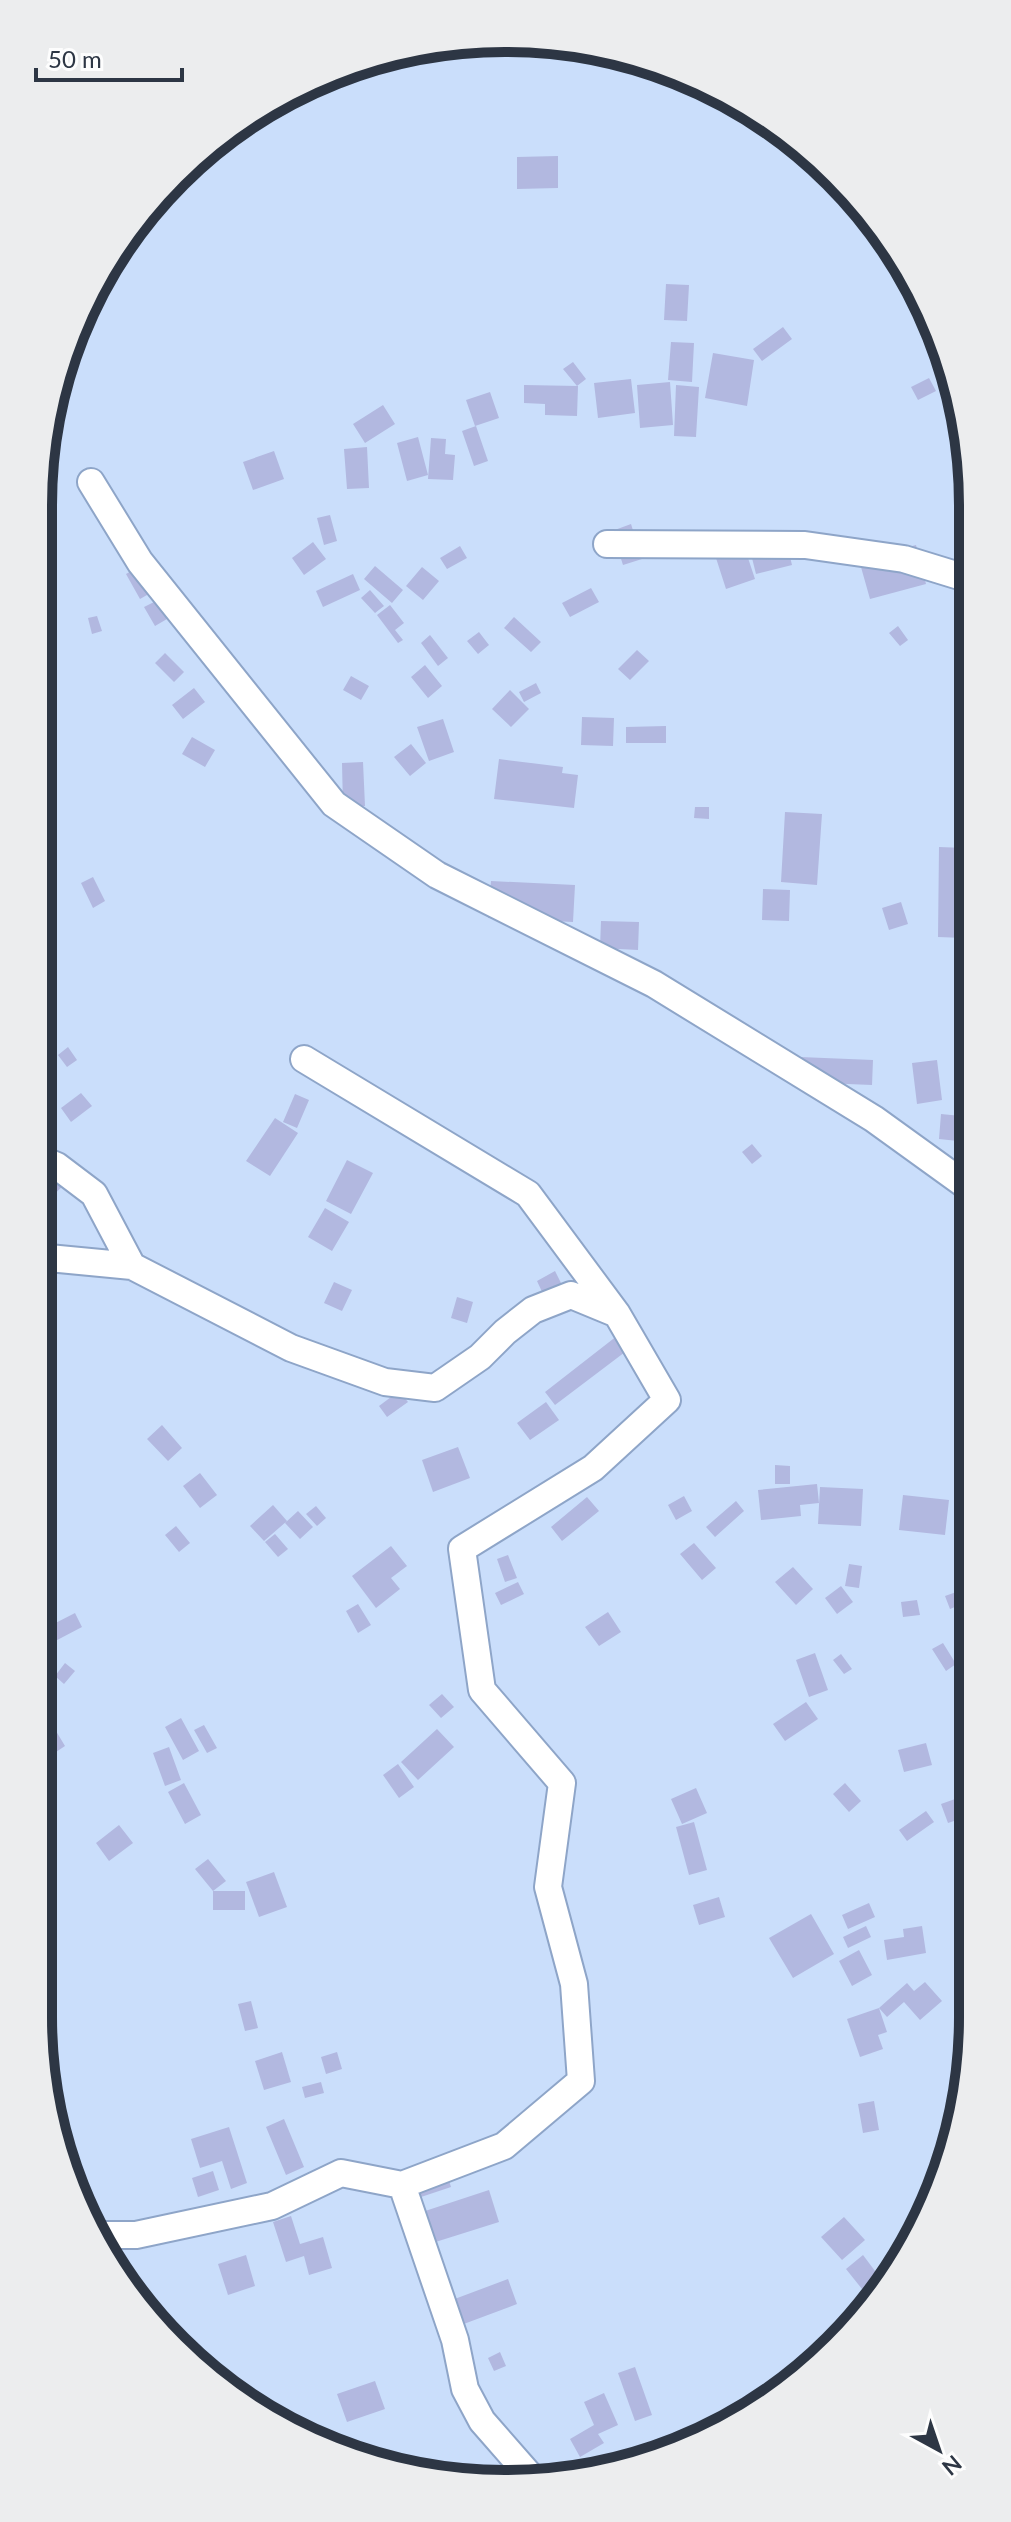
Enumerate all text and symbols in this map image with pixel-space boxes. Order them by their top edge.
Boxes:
scale bar [36,32,182,82]
text: 50 m [48,44,102,73]
north arrow [899,2410,979,2490]
text: N [937,2450,967,2481]

